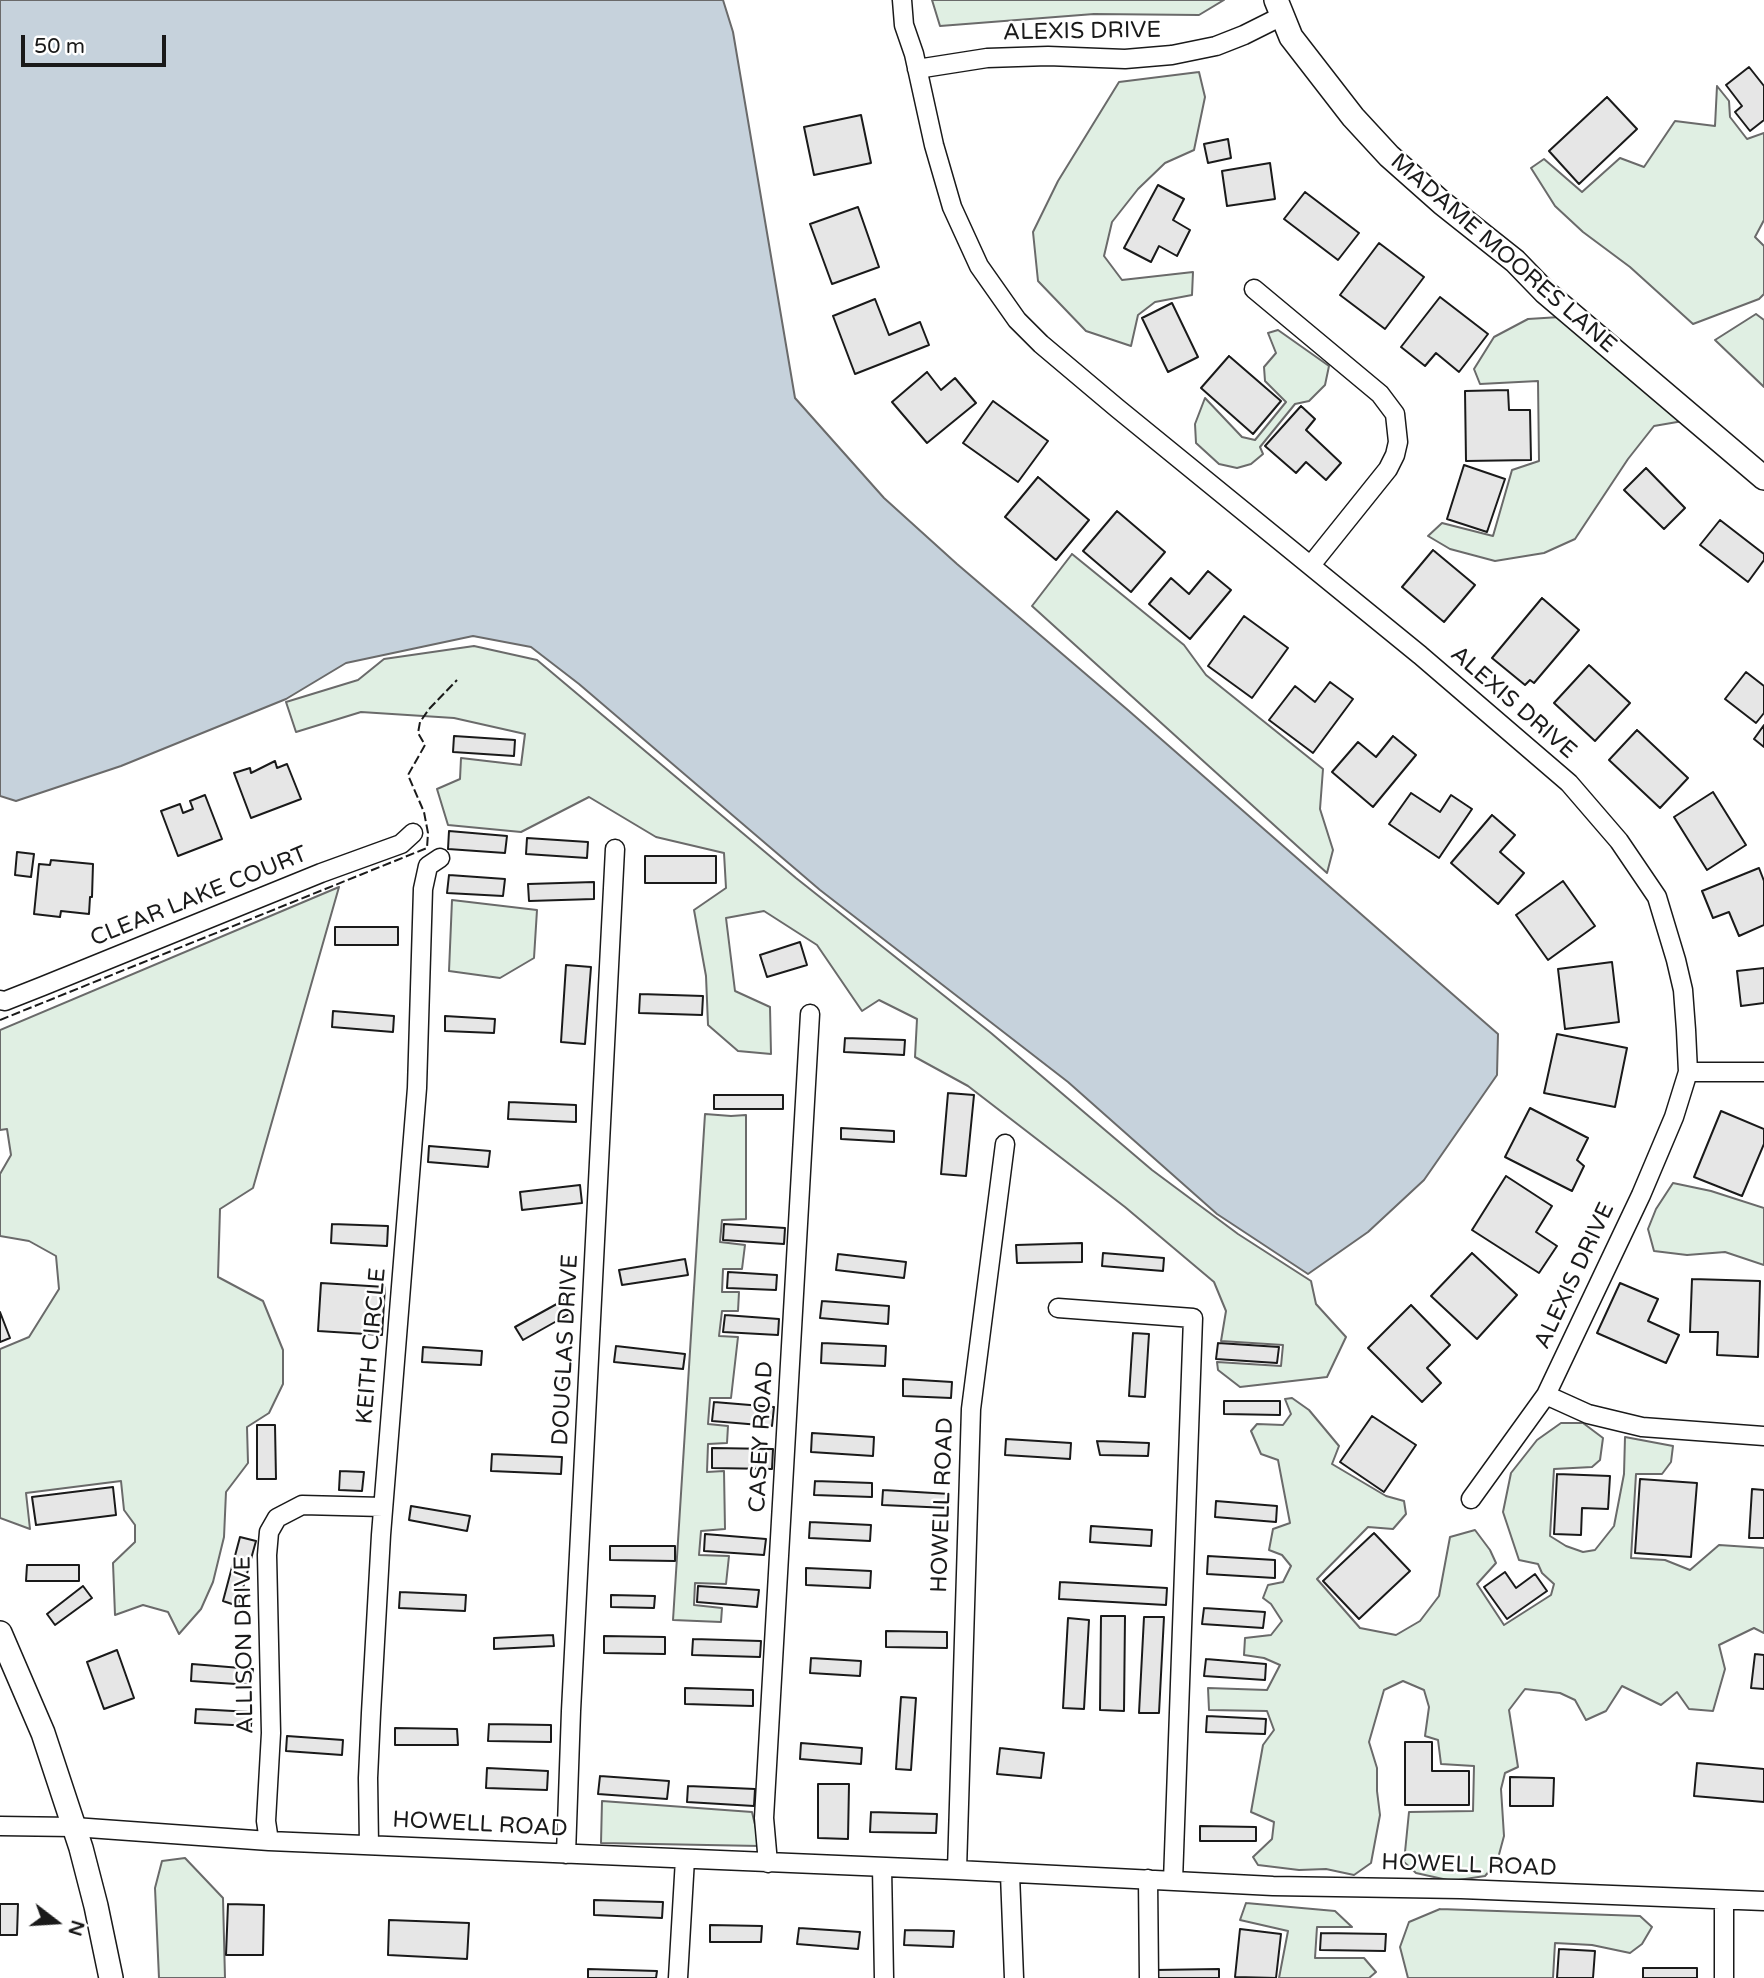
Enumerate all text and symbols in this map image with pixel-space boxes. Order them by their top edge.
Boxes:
street label: ALEXIS DRIVE [1003,17,1161,47]
scale bar [24,21,170,65]
text: 50 m [34,34,85,59]
street label: MADAME MOORES LANE [1384,148,1622,360]
street label: ALEXIS DRIVE [1444,641,1582,765]
street label: CLEAR LAKE COURT [87,841,311,953]
street label: ALEXIS DRIVE [1529,1199,1621,1353]
street label: DOUGLAS DRIVE [547,1254,585,1446]
street label: KEITH CIRCLE [351,1267,393,1425]
street label: CASEY ROAD [744,1360,780,1514]
street label: HOWELL ROAD [926,1417,960,1593]
street label: ALLISON DRIVE [230,1556,260,1734]
street label: HOWELL ROAD [392,1807,568,1843]
street label: HOWELL ROAD [1381,1849,1557,1883]
north arrow [21,1887,91,1957]
text: N [63,1918,89,1939]

